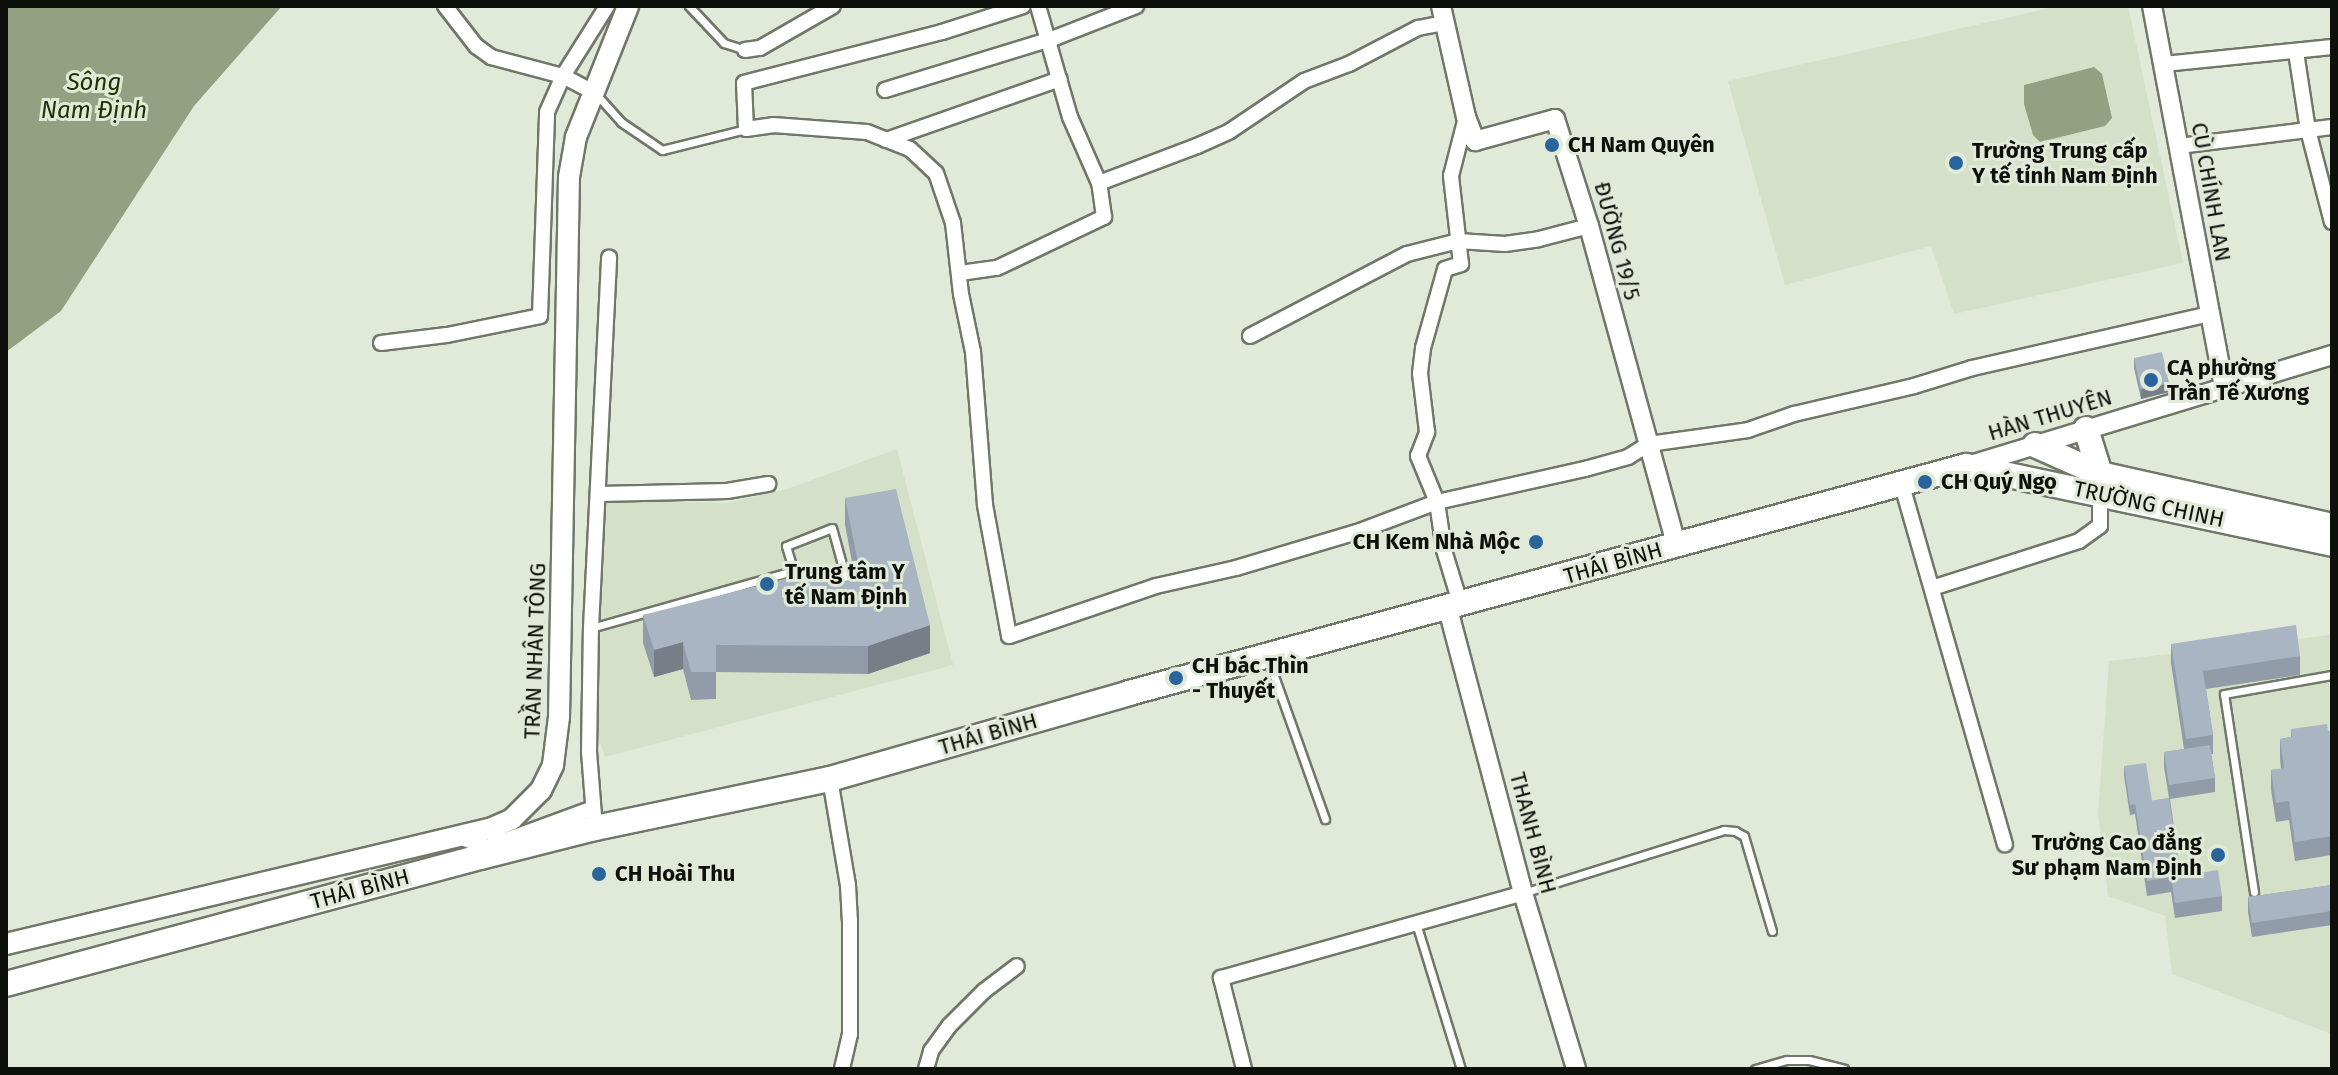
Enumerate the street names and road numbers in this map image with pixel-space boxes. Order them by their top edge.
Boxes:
street label: CÙ CHÍNH LAN [2186,120,2236,264]
street label: ĐƯỜNG 19/5 [1589,179,1645,303]
street label: HÀN THUYÊN [1985,384,2115,446]
street label: TRƯỜNG CHINH [2071,475,2227,533]
street label: THÁI BÌNH [1561,536,1665,590]
street label: TRẦN NHÂN TÔNG [519,562,551,740]
street label: THÁI BÌNH [936,707,1040,761]
street label: THANH BÌNH [1504,769,1562,897]
street label: THÁI BÌNH [308,863,412,915]

